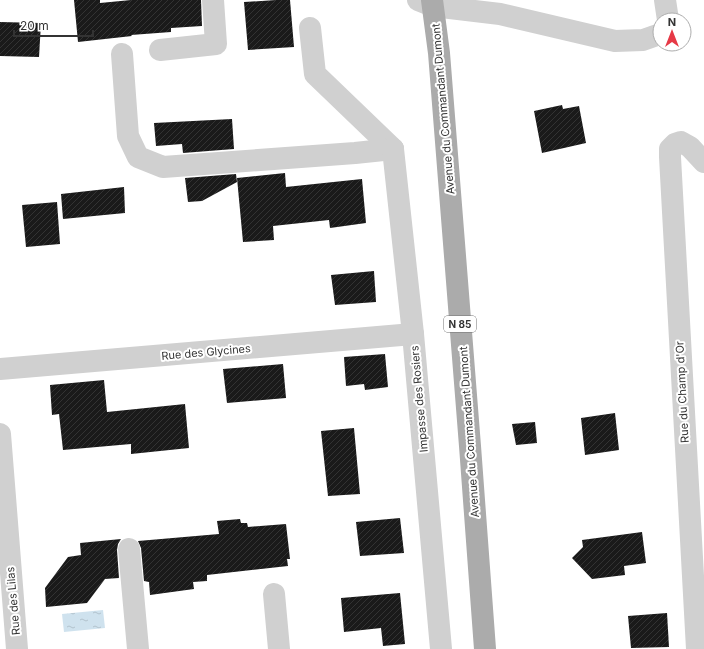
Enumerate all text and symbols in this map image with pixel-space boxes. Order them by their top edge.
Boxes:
scale bar [14,12,93,38]
north arrow [652,12,692,52]
text: N [668,15,676,29]
text: 20 m [20,18,49,33]
street label: Avenue du Commandant Dumont [429,23,457,195]
road number: N 85 [444,316,476,332]
street label: Rue des Glycines [161,341,251,363]
street label: Rue du Champ d'Or [672,341,692,443]
street label: Impasse des Rosiers [407,345,431,453]
street label: Avenue du Commandant Dumont [456,346,482,518]
street label: Rue des Lilas [3,566,23,636]

